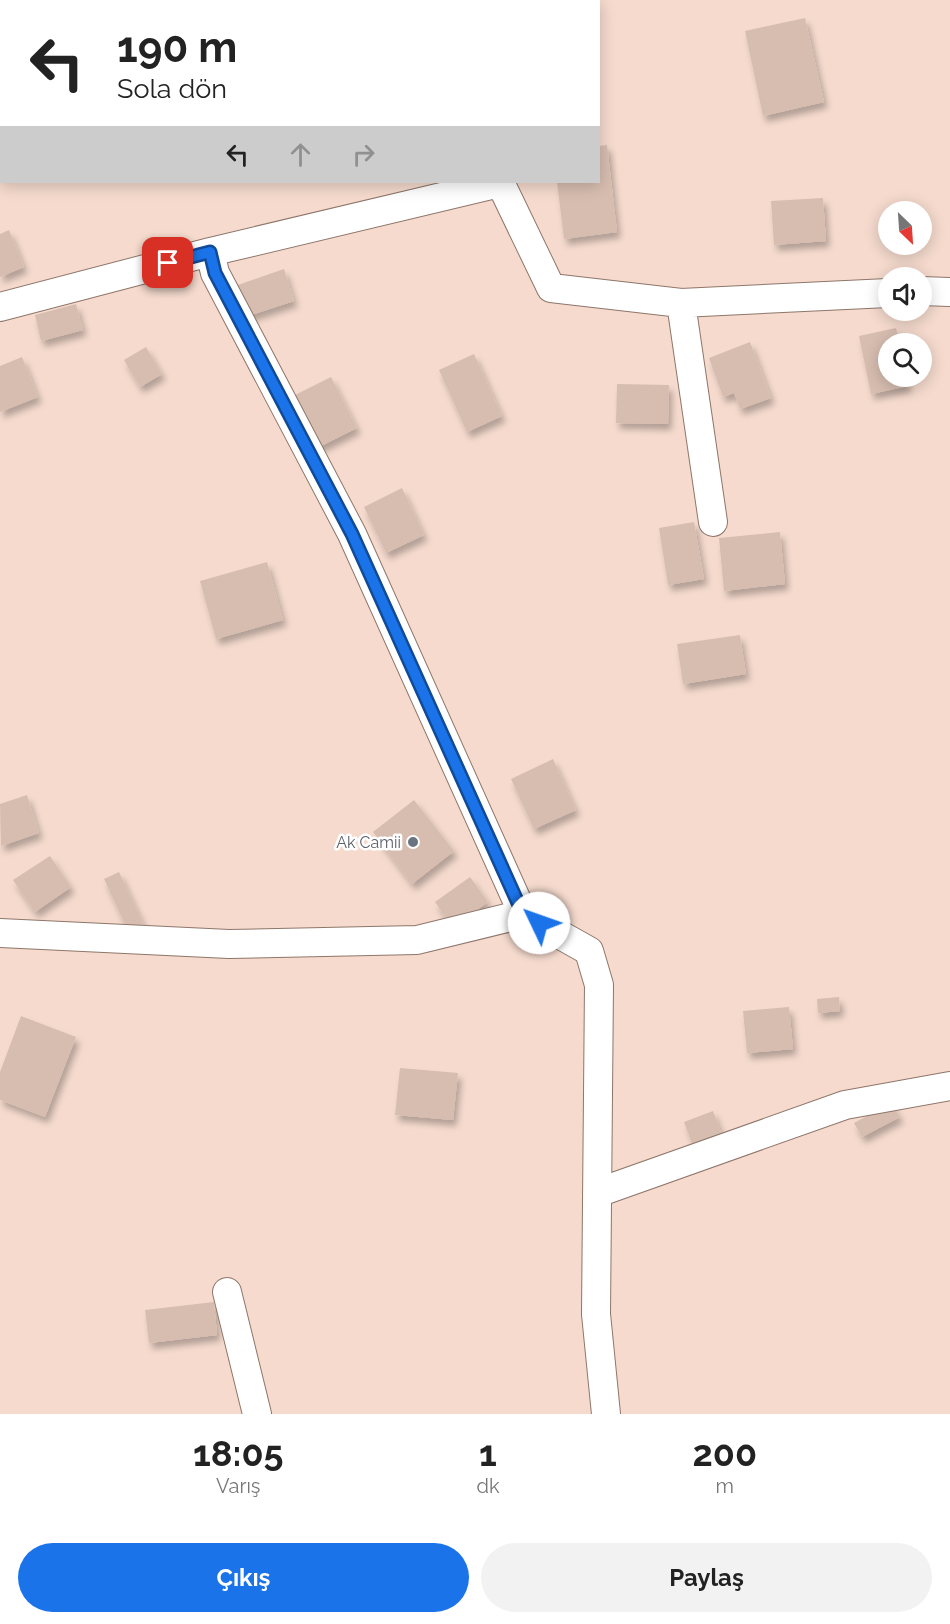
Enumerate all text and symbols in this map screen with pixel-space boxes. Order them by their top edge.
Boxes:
text: 190 m [117,23,237,72]
icon: left [18,24,96,102]
text: Sola dön [117,73,227,104]
icon: left [221,138,254,171]
icon: ahead [284,138,317,171]
icon: right [347,138,380,171]
north arrow [878,201,932,255]
map controls [878,201,932,387]
pin [142,237,193,288]
icon: arrive [151,246,184,279]
button: sound [878,267,932,321]
button: search [878,333,932,387]
place label: Ak Camii [336,833,401,852]
marker: Ak Camii [406,835,420,849]
position arrow [507,891,571,955]
text: 18:05 [193,1432,283,1474]
text: 1 [479,1432,497,1474]
text: 200 [692,1432,757,1474]
text: Varış [216,1474,260,1498]
text: dk [476,1474,499,1498]
text: m [716,1474,734,1498]
button: Çıkış [18,1543,469,1612]
button: Paylaş [481,1543,932,1612]

